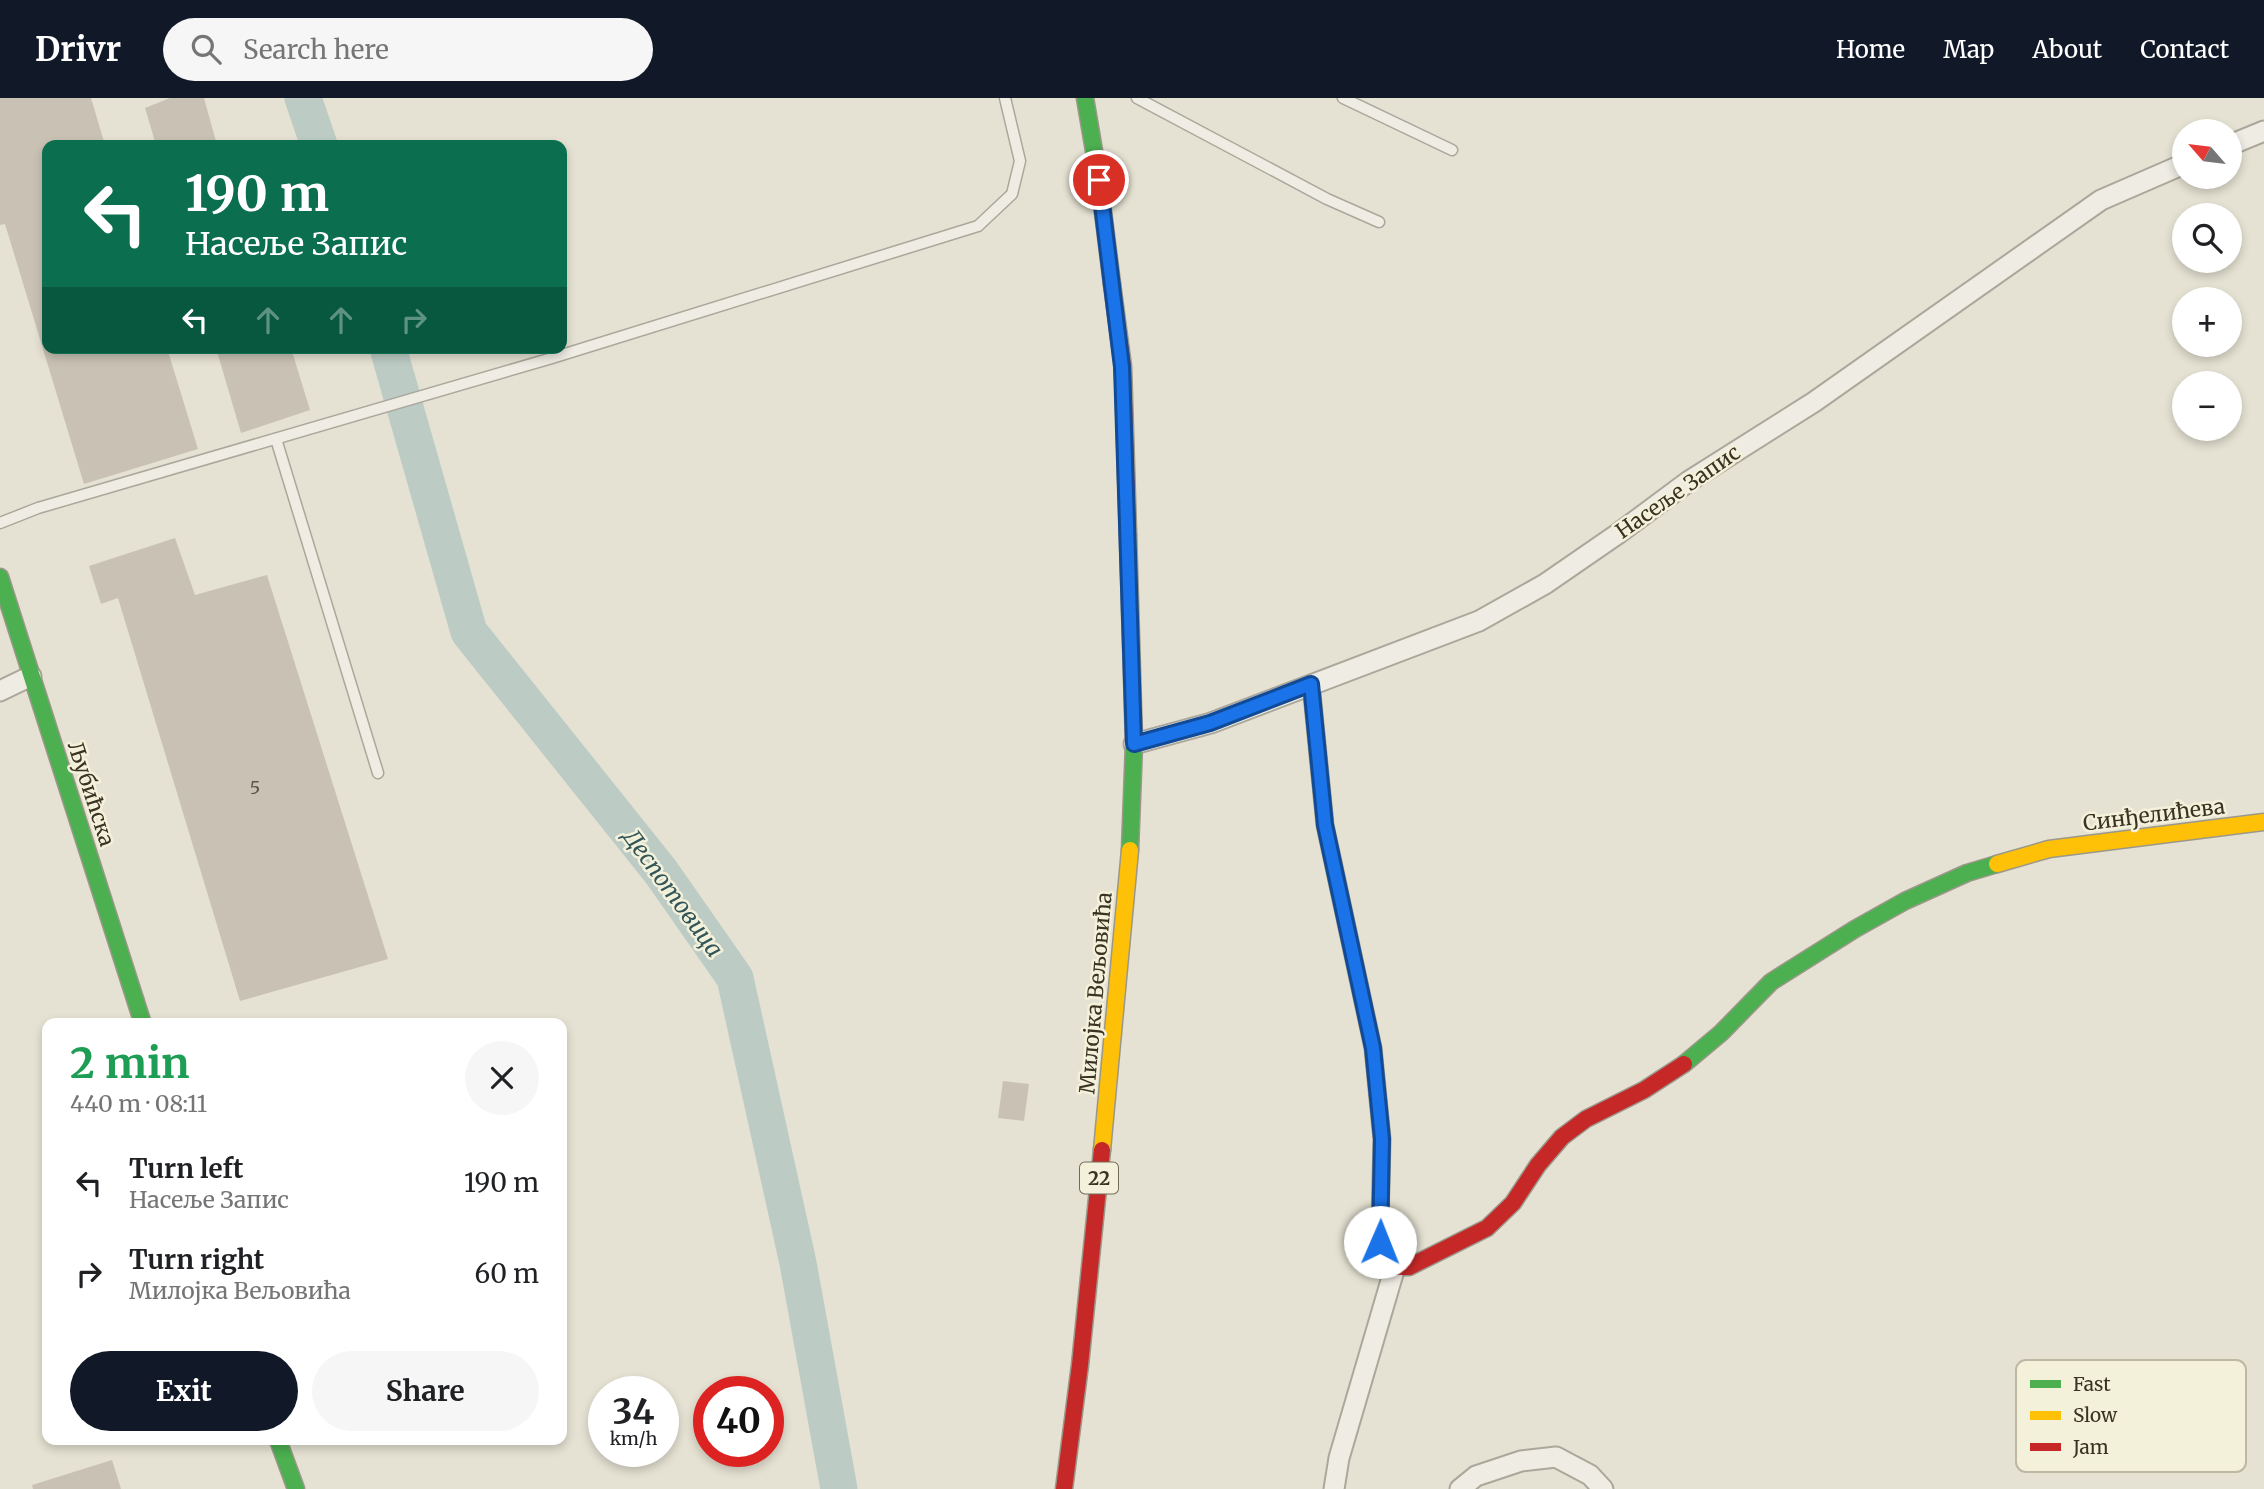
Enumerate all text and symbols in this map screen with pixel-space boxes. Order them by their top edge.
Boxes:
search box [163,18,653,81]
text: Drivr [35,29,121,70]
icon: search [187,30,225,68]
text: Search here [243,33,389,66]
text: Home [1836,34,1905,65]
text: Map [1943,34,1994,65]
text: About [2032,34,2102,65]
text: Contact [2140,34,2229,65]
north arrow [2172,119,2242,189]
map controls [2172,119,2242,441]
pin [1069,150,1129,210]
icon: arrive [1080,161,1118,199]
text: 190 m [185,163,329,224]
icon: left [70,168,161,259]
button: search [2172,203,2242,273]
text: Насеље Запис [185,224,408,264]
button: + [2172,287,2242,357]
icon: left [176,301,214,339]
icon: ahead [249,301,287,339]
icon: ahead [322,301,360,339]
icon: right [395,301,433,339]
button: − [2172,371,2242,441]
street label: Насеље Запис [1610,439,1745,545]
street label: Љубићска [62,738,121,850]
house number: 5 [250,776,260,799]
street label: Синђелићева [2082,792,2226,837]
water label: Деспотовица [616,821,730,962]
street label: Милојка Вељовића [1073,891,1118,1095]
text: 2 min [70,1037,190,1089]
button: close [465,1041,539,1115]
text: 440 m · 08:11 [70,1089,207,1118]
text: Turn left [129,1152,243,1185]
road number: 22 [1080,1162,1118,1194]
icon: left [70,1164,108,1202]
text: 190 m [464,1166,539,1199]
text: Насеље Запис [129,1185,289,1214]
position arrow [1343,1205,1417,1279]
text: Turn right [129,1243,264,1276]
icon: right [70,1255,108,1293]
text: 60 m [475,1257,539,1290]
text: Милојка Вељовића [129,1276,351,1305]
button: Exit [70,1351,298,1431]
button: Share [312,1351,539,1431]
legend [2016,1360,2246,1472]
text: Fast [2073,1372,2111,1396]
speed limit sign: 40 [693,1376,784,1467]
text: 34 [613,1390,654,1434]
text: Slow [2073,1403,2118,1427]
text: km/h [610,1427,657,1450]
text: Jam [2072,1435,2109,1459]

